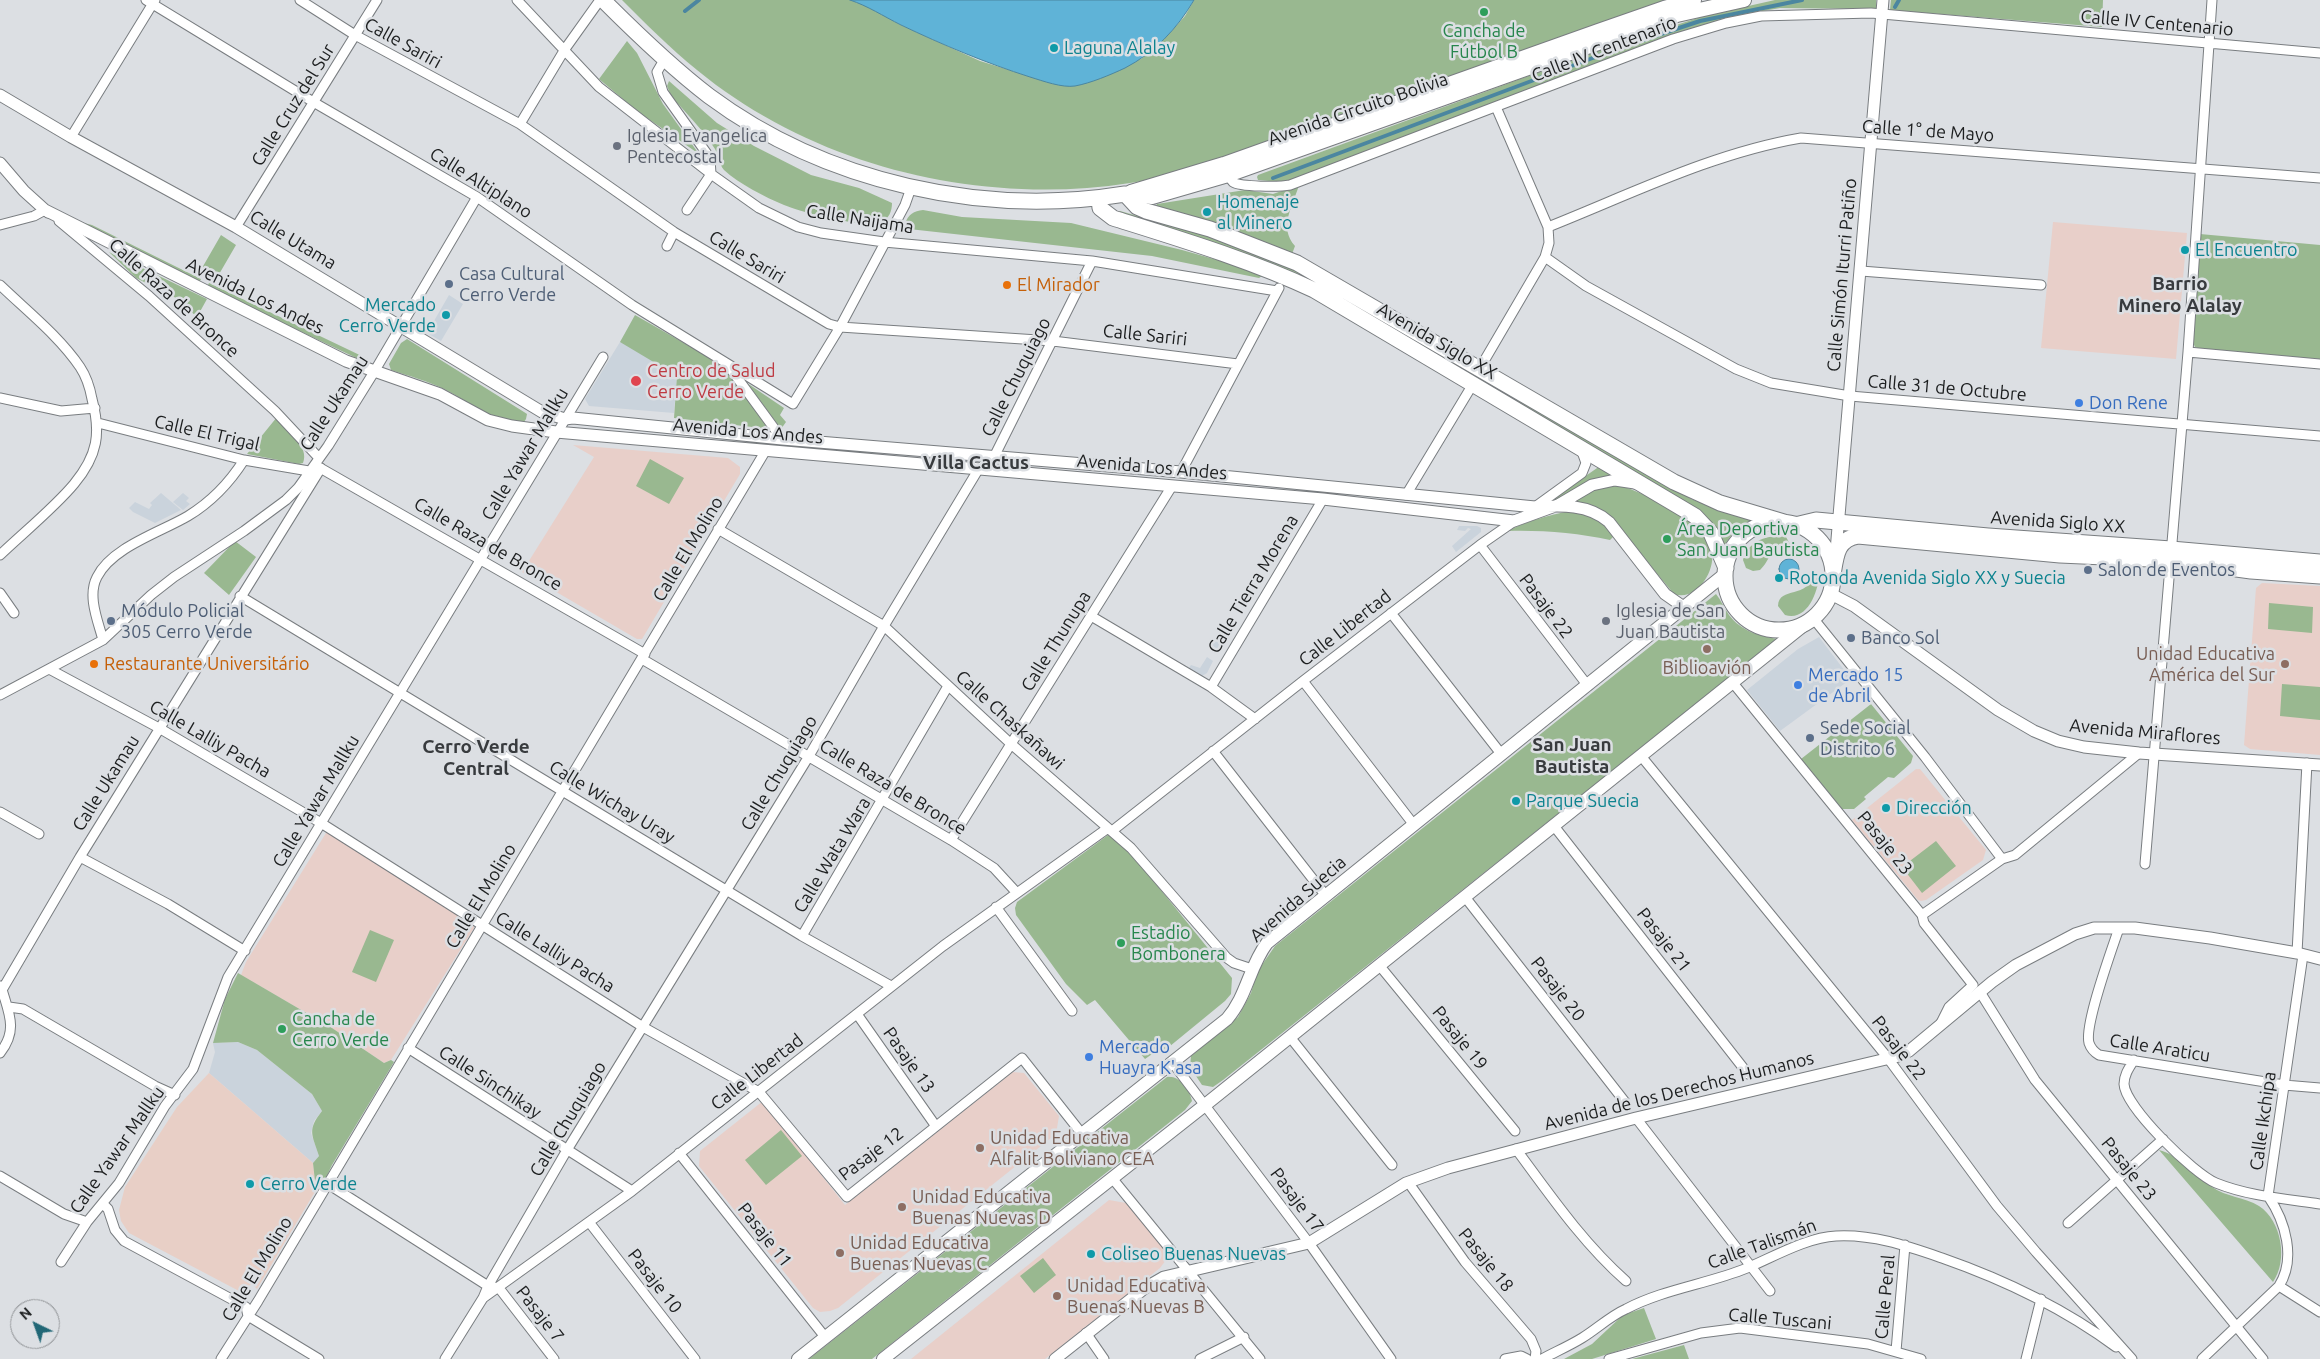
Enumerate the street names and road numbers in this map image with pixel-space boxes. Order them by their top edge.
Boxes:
street label: Calle IV Centenario [2080,6,2234,40]
street label: Calle IV Centenario [1529,11,1679,87]
street label: Calle Sariri [361,13,445,73]
street label: Calle Cruz del Sur [247,40,339,170]
street label: Avenida Circuito Bolivia [1265,68,1451,150]
street label: Calle 1° de Mayo [1861,116,1995,146]
street label: Calle Altiplano [426,143,536,223]
street label: Calle Simón Iturri Patiño [1823,177,1861,373]
street label: Calle Naijama [805,200,915,238]
street label: Calle Utama [246,206,340,274]
street label: Calle Sariri [705,226,789,288]
street label: Calle Raza de Bronce [104,234,244,362]
street label: Avenida Los Andes [183,253,327,339]
street label: Avenida Siglo XX [1373,298,1501,384]
street label: Calle Chuquiago [977,314,1055,440]
street label: Calle Sariri [1102,320,1188,350]
street label: Calle Ukamau [295,351,373,455]
street label: Calle 31 de Octubre [1866,370,2028,406]
street label: Calle Yawar Mallku [477,384,573,524]
street label: Calle El Trigal [152,410,262,456]
street label: Avenida Los Andes [672,414,824,448]
street label: Avenida Los Andes [1076,450,1228,484]
street label: Calle Raza de Bronce [410,493,566,595]
street label: Calle El Molino [648,493,728,605]
street label: Avenida Siglo XX [1990,507,2126,537]
street label: Calle Tierra Morena [1203,511,1303,657]
street label: Pasaje 22 [1515,569,1577,643]
street label: Calle Libertad [1294,585,1396,671]
street label: Calle Thunupa [1016,587,1096,695]
street label: Calle Chaskañawi [951,666,1069,774]
street label: Calle Lalliy Pacha [145,696,275,782]
street label: Calle Chuquiago [736,711,822,835]
street label: Avenida Miraflores [2069,715,2221,749]
street label: Calle Ukamau [68,731,144,835]
street label: Calle Yawar Mallku [268,731,364,871]
street label: Calle Raza de Bronce [816,735,970,839]
street label: Calle Wichay Uray [545,756,679,848]
street label: Calle Wata Wara [789,793,875,917]
street label: Pasaje 23 [1853,807,1917,879]
street label: Calle El Molino [441,840,521,952]
street label: Avenida Suecia [1246,851,1350,947]
street label: Pasaje 21 [1632,904,1696,976]
street label: Calle Lalliy Pacha [491,907,619,997]
street label: Pasaje 20 [1526,953,1590,1025]
street label: Pasaje 19 [1428,1002,1492,1074]
street label: Pasaje 22 [1867,1012,1931,1084]
street label: Pasaje 13 [878,1023,940,1097]
street label: Calle Libertad [706,1029,808,1115]
street label: Calle Araticu [2108,1029,2212,1067]
street label: Calle Sinchikay [435,1041,545,1123]
street label: Avenida de los Derechos Humanos [1542,1047,1816,1135]
street label: Calle Chuquiago [525,1057,611,1181]
street label: Calle Ikchipa [2245,1070,2281,1172]
street label: Calle Yawar Mallku [65,1082,169,1218]
street label: Pasaje 12 [834,1123,908,1185]
street label: Pasaje 23 [2097,1133,2161,1205]
street label: Pasaje 17 [1266,1163,1328,1237]
street label: Pasaje 11 [733,1199,797,1271]
street label: Calle El Molino [217,1213,297,1325]
street label: Calle Talismán [1705,1214,1819,1274]
street label: Pasaje 18 [1454,1224,1518,1296]
street label: Pasaje 10 [623,1245,687,1317]
street label: Calle Peral [1871,1254,1899,1340]
street label: Pasaje 7 [511,1282,569,1346]
street label: Calle Tuscani [1727,1304,1833,1334]

